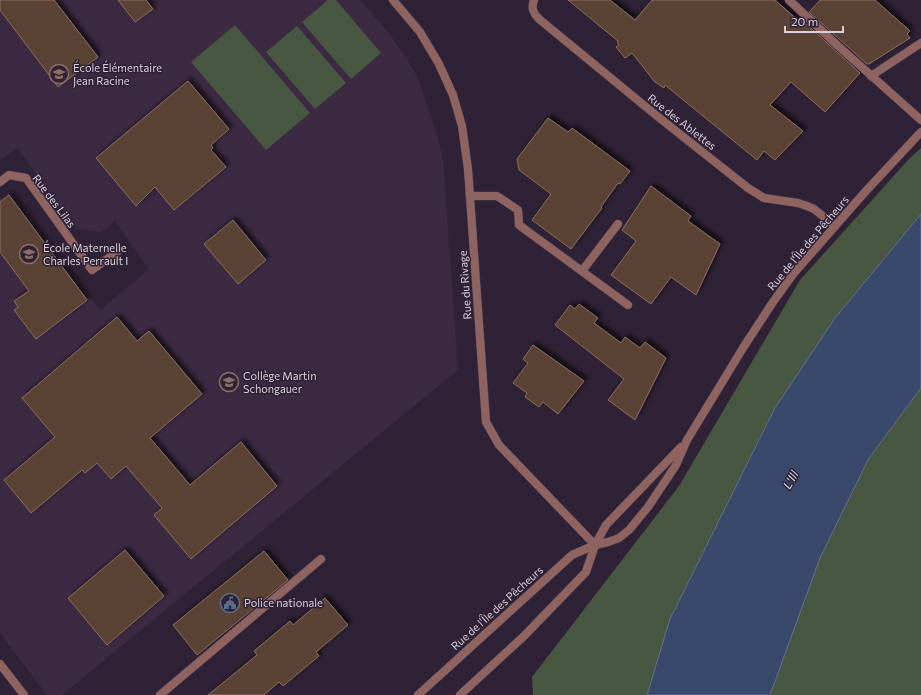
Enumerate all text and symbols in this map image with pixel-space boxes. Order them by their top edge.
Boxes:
scale bar [785,8,843,34]
text: 20 m [791,14,818,28]
place label: École Élémentaire Jean Racine [73,60,162,88]
school or university icon: École Élémentaire Jean Racine [48,63,70,85]
street label: Rue des Ablettes [646,91,719,152]
street label: Rue des Lilas [30,172,79,230]
street label: Rue de l'Île des Pêcheurs [764,192,851,292]
place label: École Maternelle Charles Perrault I [43,240,128,267]
school or university icon: École Maternelle Charles Perrault I [18,243,40,265]
street label: Rue du Rivage [456,250,473,320]
place label: Collège Martin Schongauer [243,369,316,395]
school or university icon: Collège Martin Schongauer [218,371,240,393]
water label: L'Ill [779,467,801,491]
street label: Rue de l'Île des Pêcheurs [447,562,545,652]
public building icon: Police nationale [219,592,241,614]
place label: Police nationale [244,596,323,609]

